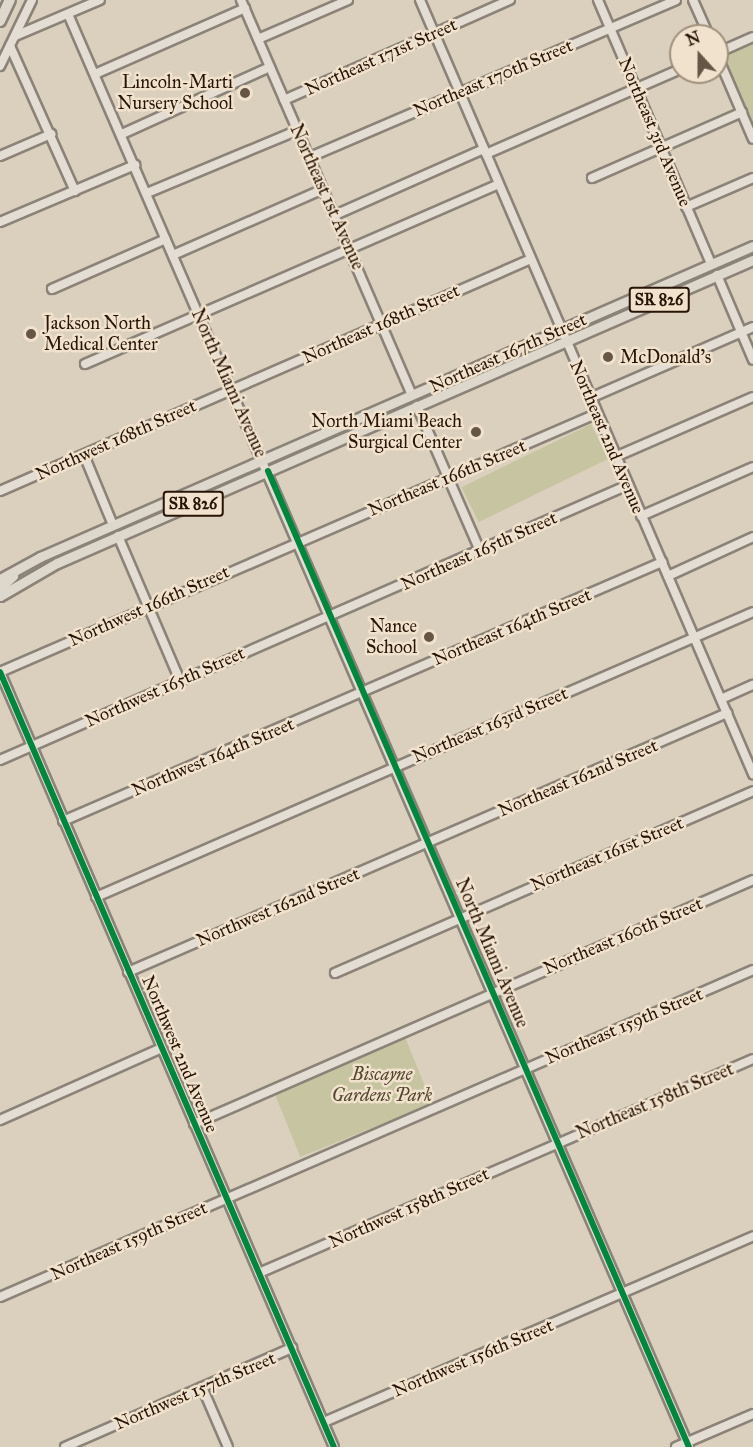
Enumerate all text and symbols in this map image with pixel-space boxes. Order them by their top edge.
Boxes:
street label: Northeast 171st Street [301,14,461,100]
north arrow [669,24,729,84]
text: N [683,27,703,50]
street label: Northeast 170th Street [410,35,576,121]
street label: Northeast 3rd Avenue [614,54,696,210]
place label: Lincoln-Marti Nursery School [117,72,233,115]
marker: Lincoln-Marti Nursery School [238,86,252,100]
street label: Northeast 1st Avenue [285,121,369,273]
street label: Northeast 168th Street [299,280,463,368]
road number: SR 826 [628,287,690,313]
street label: North Miami Avenue [187,305,271,461]
street label: Northeast 167th Street [426,309,590,397]
place label: Jackson North Medical Center [44,313,158,356]
marker: Jackson North Medical Center [22,325,40,343]
place label: McDonald's [620,346,711,368]
marker: McDonald's [601,350,615,364]
street label: Northeast 2nd Avenue [565,357,649,517]
street label: Northwest 168th Street [32,395,200,485]
place label: North Miami Beach Surgical Center [311,411,462,454]
marker: North Miami Beach Surgical Center [467,423,485,441]
street label: Northeast 166th Street [365,435,529,521]
road number: SR 826 [162,491,224,517]
street label: Northeast 165th Street [398,507,560,595]
street label: Northwest 166th Street [65,561,233,651]
street label: Northeast 164th Street [429,584,595,670]
place label: Nance School [366,616,417,658]
marker: Nance School [422,630,436,644]
street label: Northwest 165th Street [82,642,248,732]
street label: Northeast 163rd Street [409,682,571,768]
street label: Northwest 164th Street [129,713,297,801]
street label: Northeast 162nd Street [495,735,661,821]
street label: Northeast 161st Street [527,812,687,896]
street label: Northwest 162nd Street [193,863,363,951]
street label: North Miami Avenue [451,875,533,1031]
street label: Northeast 160th Street [540,893,706,979]
street label: Northwest 2nd Avenue [137,972,223,1136]
street label: Northeast 159th Street [542,983,706,1069]
street label: Northeast 158th Street [573,1058,737,1144]
park label: Biscayne Gardens Park [332,1064,432,1106]
street label: Northwest 158th Street [326,1163,492,1253]
street label: Northeast 159th Street [47,1197,211,1285]
street label: Northwest 156th Street [389,1314,557,1402]
street label: Northwest 157th Street [111,1347,279,1435]

